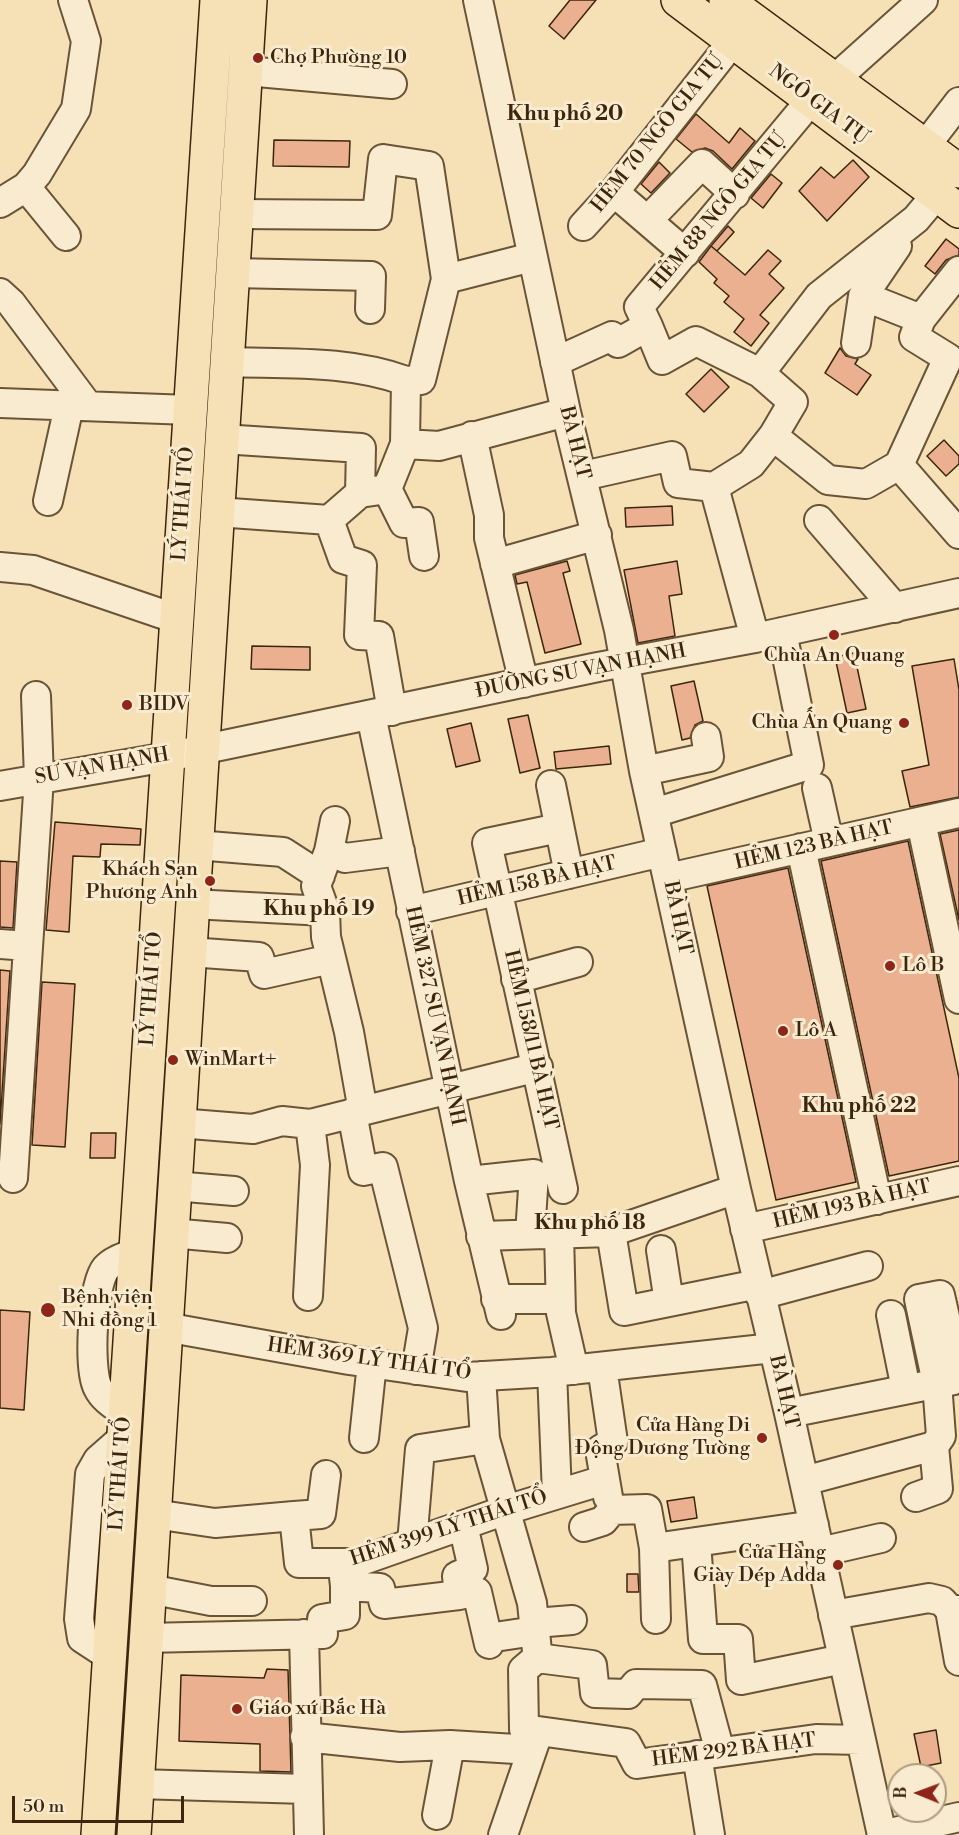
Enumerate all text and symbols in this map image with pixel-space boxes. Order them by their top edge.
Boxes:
place label: Chợ Phường 10 [270,46,407,70]
street label: HẺM 70 NGÔ GIA TỰ [587,50,729,218]
marker: Chợ Phường 10 [251,51,265,65]
street label: NGÔ GIA TỰ [764,60,872,150]
district label: Khu phố 20 [507,102,623,128]
street label: HẺM 88 NGÔ GIA TỰ [646,128,792,296]
street label: BÀ HẠT [553,404,595,482]
street label: LÝ THÁI TỔ [168,446,200,562]
marker: Chùa An Quang [827,628,841,642]
street label: ĐƯỜNG SƯ VẠN HẠNH [474,640,688,704]
place label: Chùa An Quang [764,644,904,668]
place label: BIDV [139,693,189,717]
marker: BIDV [120,698,134,712]
place label: Chùa Ấn Quang [752,711,892,735]
marker: Chùa Ấn Quang [897,716,911,730]
street label: SƯ VẠN HẠNH [33,743,171,791]
street label: HẺM 123 BÀ HẠT [732,816,896,876]
street label: HẺM 158 BÀ HẠT [455,852,619,912]
place label: Khách Sạn Phương Anh [86,858,198,905]
marker: Khách Sạn Phương Anh [203,874,217,888]
street label: BÀ HẠT [658,879,696,957]
district label: Khu phố 19 [263,897,375,923]
street label: HẺM 327 SƯ VẠN HẠNH [399,904,469,1128]
street label: LÝ THÁI TỔ [136,931,168,1047]
street label: HẺM 158/11 BÀ HẠT [498,948,562,1132]
place label: Lô B [902,954,945,978]
marker: Lô B [883,959,897,973]
place label: Lô A [795,1019,837,1043]
marker: Lô A [776,1024,790,1038]
place label: WinMart+ [185,1048,277,1072]
marker: WinMart+ [166,1053,180,1067]
district label: Khu phố 22 [802,1094,916,1120]
street label: HẺM 193 BÀ HẠT [771,1175,933,1235]
district label: Khu phố 18 [534,1211,646,1237]
place label: Bệnh viện Nhi đồng 1 [62,1286,157,1333]
marker: Bệnh viện Nhi đồng 1 [39,1301,57,1319]
street label: HẺM 369 LÝ THÁI TỔ [265,1334,473,1386]
street label: BÀ HẠT [763,1353,803,1431]
place label: Cửa Hàng Di Động Dương Tường [575,1414,750,1461]
street label: LÝ THÁI TỔ [105,1416,137,1532]
marker: Cửa Hàng Di Động Dương Tường [755,1431,769,1445]
street label: HẺM 399 LÝ THÁI TỔ [347,1486,551,1572]
place label: Cửa Hàng Giày Dép Adda [693,1541,826,1588]
marker: Cửa Hàng Giày Dép Adda [831,1558,845,1572]
place label: Giáo xứ Bắc Hà [249,1697,386,1721]
marker: Giáo xứ Bắc Hà [230,1702,244,1716]
street label: HẺM 292 BÀ HẠT [651,1729,817,1773]
north arrow [887,1763,947,1823]
scale bar [15,1784,188,1822]
text: B [891,1787,911,1799]
text: 50 m [23,1795,64,1818]

